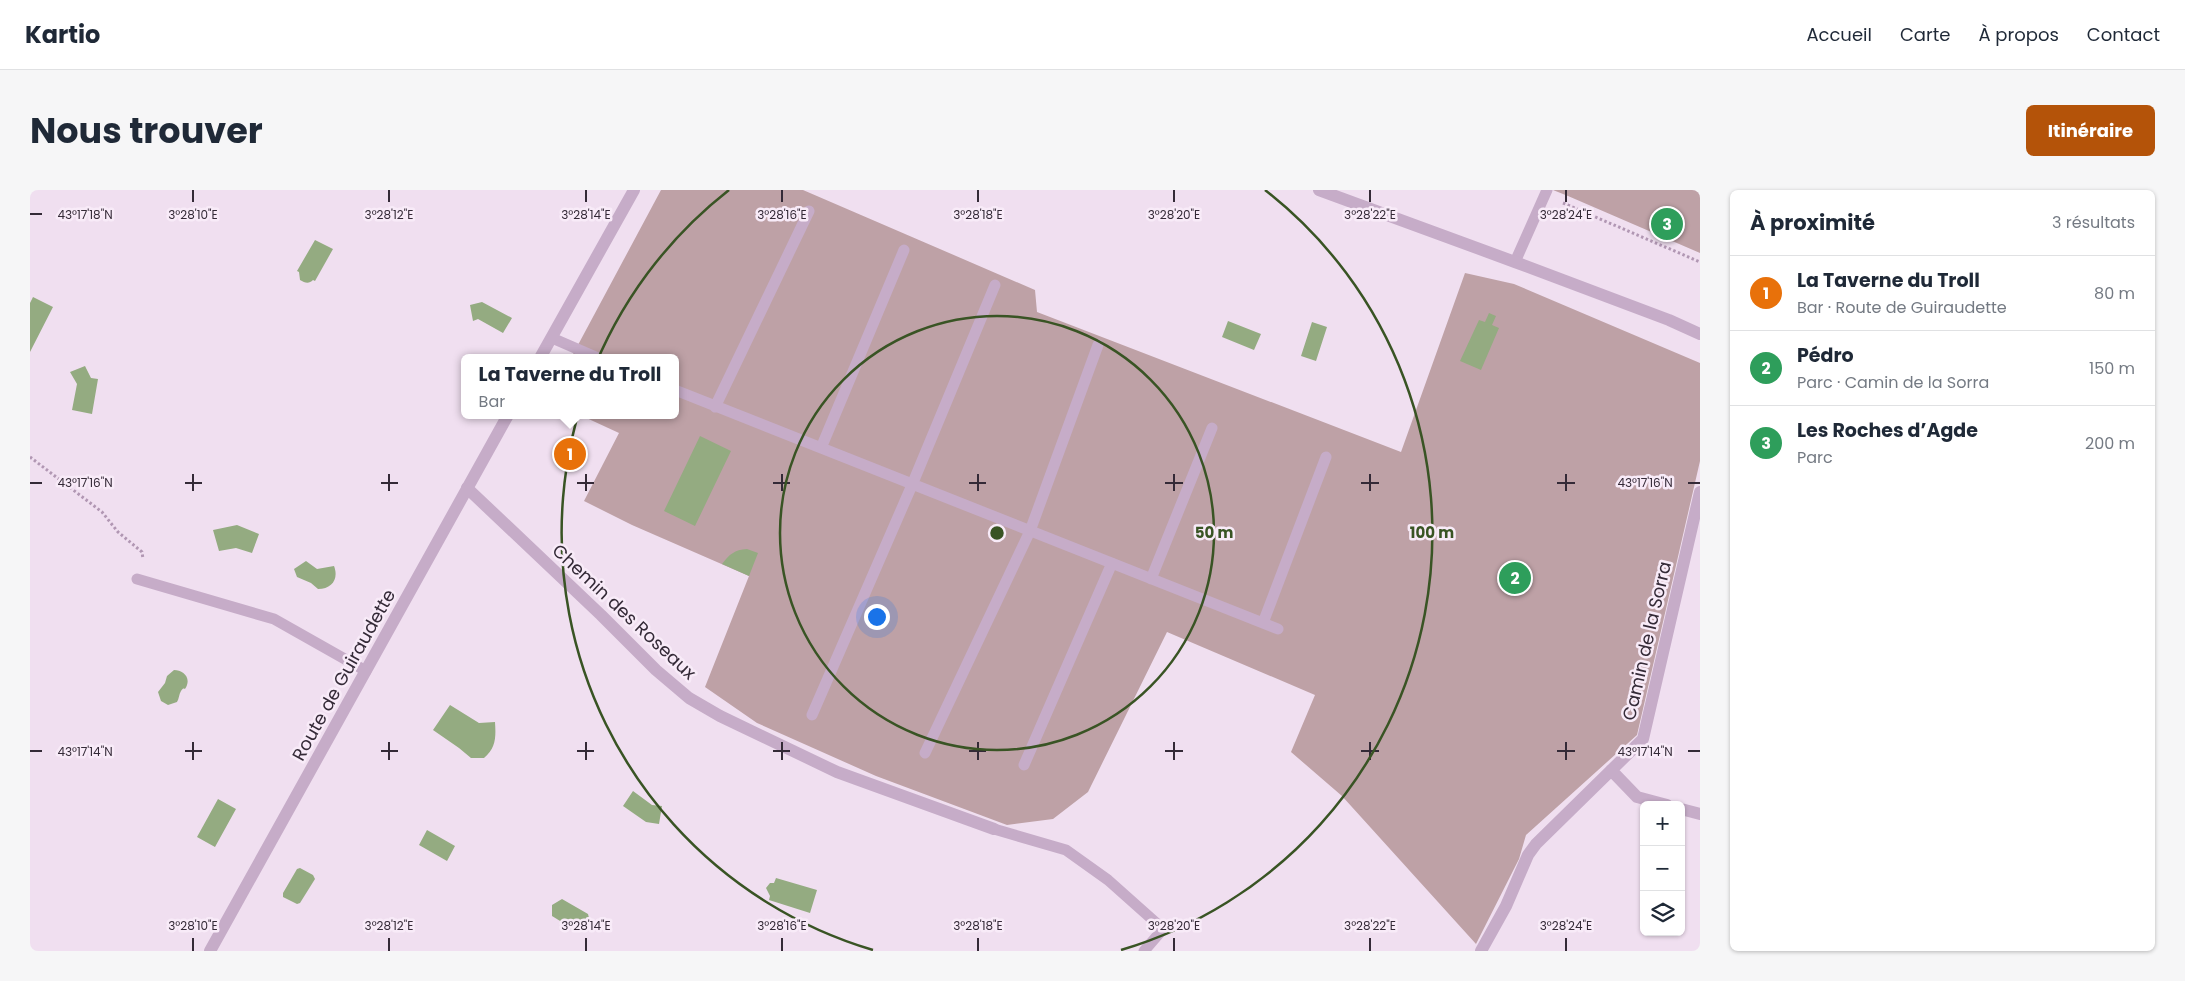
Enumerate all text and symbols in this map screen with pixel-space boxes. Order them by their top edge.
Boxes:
text: Kartio [25,18,100,51]
text: Accueil [1806,22,1872,47]
text: Carte [1900,22,1950,47]
text: À propos [1978,22,2059,47]
text: Contact [2087,22,2160,47]
button: Itinéraire [2026,105,2155,156]
text: Nous trouver [30,106,263,155]
pin: 3 [1651,205,1683,243]
text: 43°17'18"N [57,206,113,223]
text: 3°28'10"E [168,206,218,223]
text: 3°28'12"E [365,206,413,223]
text: 3°28'14"E [561,206,611,223]
text: 3°28'16"E [757,206,807,223]
text: 3°28'18"E [953,206,1003,223]
text: 3°28'20"E [1148,206,1200,223]
text: 3°28'22"E [1344,206,1396,223]
text: 3°28'24"E [1540,206,1592,223]
text: À proximité [1750,208,1875,237]
text: 3 résultats [2052,211,2135,234]
text: La Taverne du Troll [1797,267,1980,294]
text: 1 [1763,282,1769,305]
text: 80 m [2094,282,2135,305]
text: Bar · Route de Guiraudette [1797,296,2007,319]
text: Pédro [1797,342,1854,369]
popup [461,354,679,419]
text: 2 [1761,357,1771,380]
text: 150 m [2089,357,2135,380]
text: La Taverne du Troll [479,361,661,388]
text: Parc · Camin de la Sorra [1797,371,1989,394]
text: Bar [479,390,505,413]
text: Les Roches d’Agde [1797,417,1978,444]
text: 3 [1761,432,1771,455]
text: 200 m [2085,432,2135,455]
pin: 1 [554,435,586,473]
text: Parc [1797,446,1833,469]
text: 43°17'16"N [57,474,113,491]
text: 43°17'16"N [1617,474,1673,491]
text: 50 m [1195,522,1233,543]
text: 100 m [1410,522,1454,543]
centre of rings [988,524,1006,542]
street label: Chemin des Roseaux [547,538,702,685]
pin: 2 [1499,559,1531,597]
street label: Camin de la Sorra [1616,559,1677,723]
street label: Route de Guiraudette [286,584,401,765]
your location [864,604,890,630]
text: 43°17'14"N [57,743,113,760]
text: 43°17'14"N [1617,743,1673,760]
map controls [1640,801,1685,936]
button: + [1640,801,1685,846]
button: − [1640,846,1685,891]
button: layers [1640,891,1685,936]
text: 3°28'10"E [168,917,218,934]
text: 3°28'12"E [365,917,413,934]
text: 3°28'14"E [561,917,611,934]
text: 3°28'16"E [757,917,807,934]
text: 3°28'18"E [953,917,1003,934]
text: 3°28'20"E [1148,917,1200,934]
text: 3°28'22"E [1344,917,1396,934]
text: 3°28'24"E [1540,917,1592,934]

